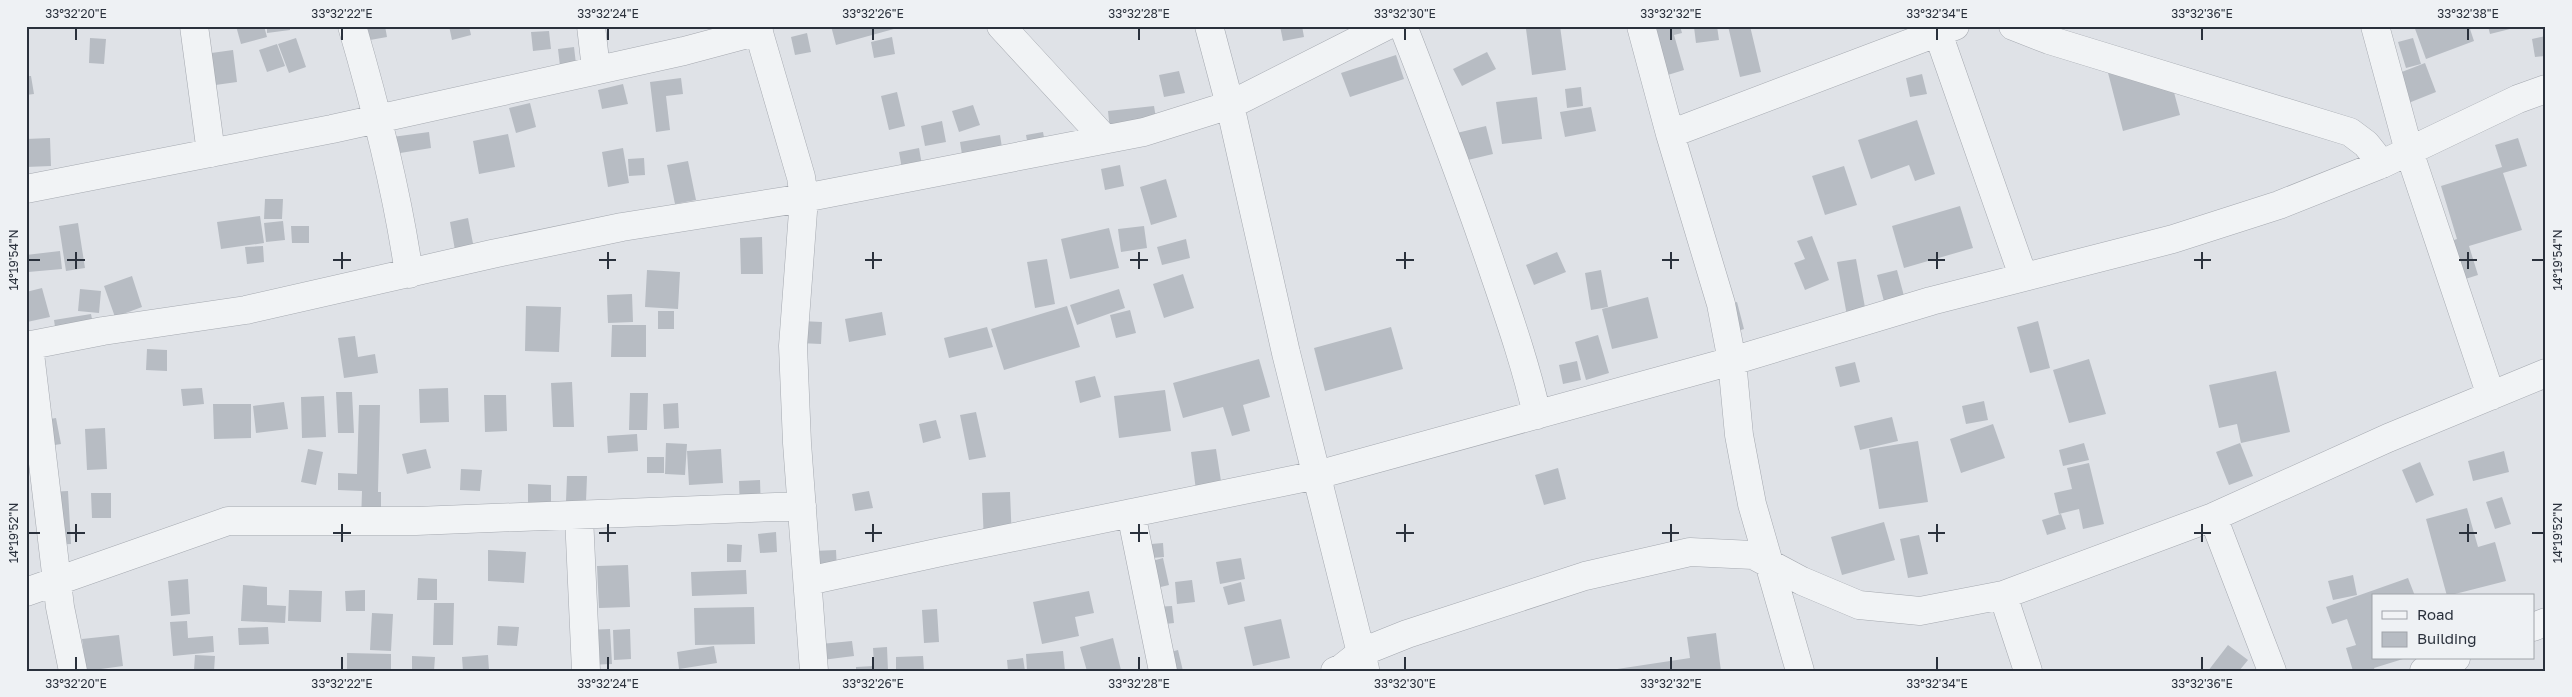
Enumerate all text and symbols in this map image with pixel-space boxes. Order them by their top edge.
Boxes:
text: 33°32'20"E [45,6,107,21]
text: 33°32'22"E [311,6,373,21]
text: 33°32'24"E [577,6,639,21]
text: 33°32'26"E [842,6,904,21]
text: 33°32'28"E [1108,6,1170,21]
text: 33°32'30"E [1374,6,1436,21]
text: 33°32'32"E [1640,6,1702,21]
text: 33°32'34"E [1906,6,1968,21]
text: 33°32'36"E [2171,6,2233,21]
text: 33°32'38"E [2437,6,2499,21]
text: 14°19'54"N [6,229,21,291]
text: 14°19'54"N [2550,229,2565,291]
text: 14°19'52"N [6,503,21,563]
text: 14°19'52"N [2550,503,2565,563]
legend [2372,594,2534,660]
text: Road [2417,605,2454,623]
text: Building [2417,629,2477,647]
text: 33°32'20"E [45,676,107,691]
text: 33°32'22"E [311,676,373,691]
text: 33°32'24"E [577,676,639,691]
text: 33°32'26"E [842,676,904,691]
text: 33°32'28"E [1108,676,1170,691]
text: 33°32'30"E [1374,676,1436,691]
text: 33°32'32"E [1640,676,1702,691]
text: 33°32'34"E [1906,676,1968,691]
text: 33°32'36"E [2171,676,2233,691]

